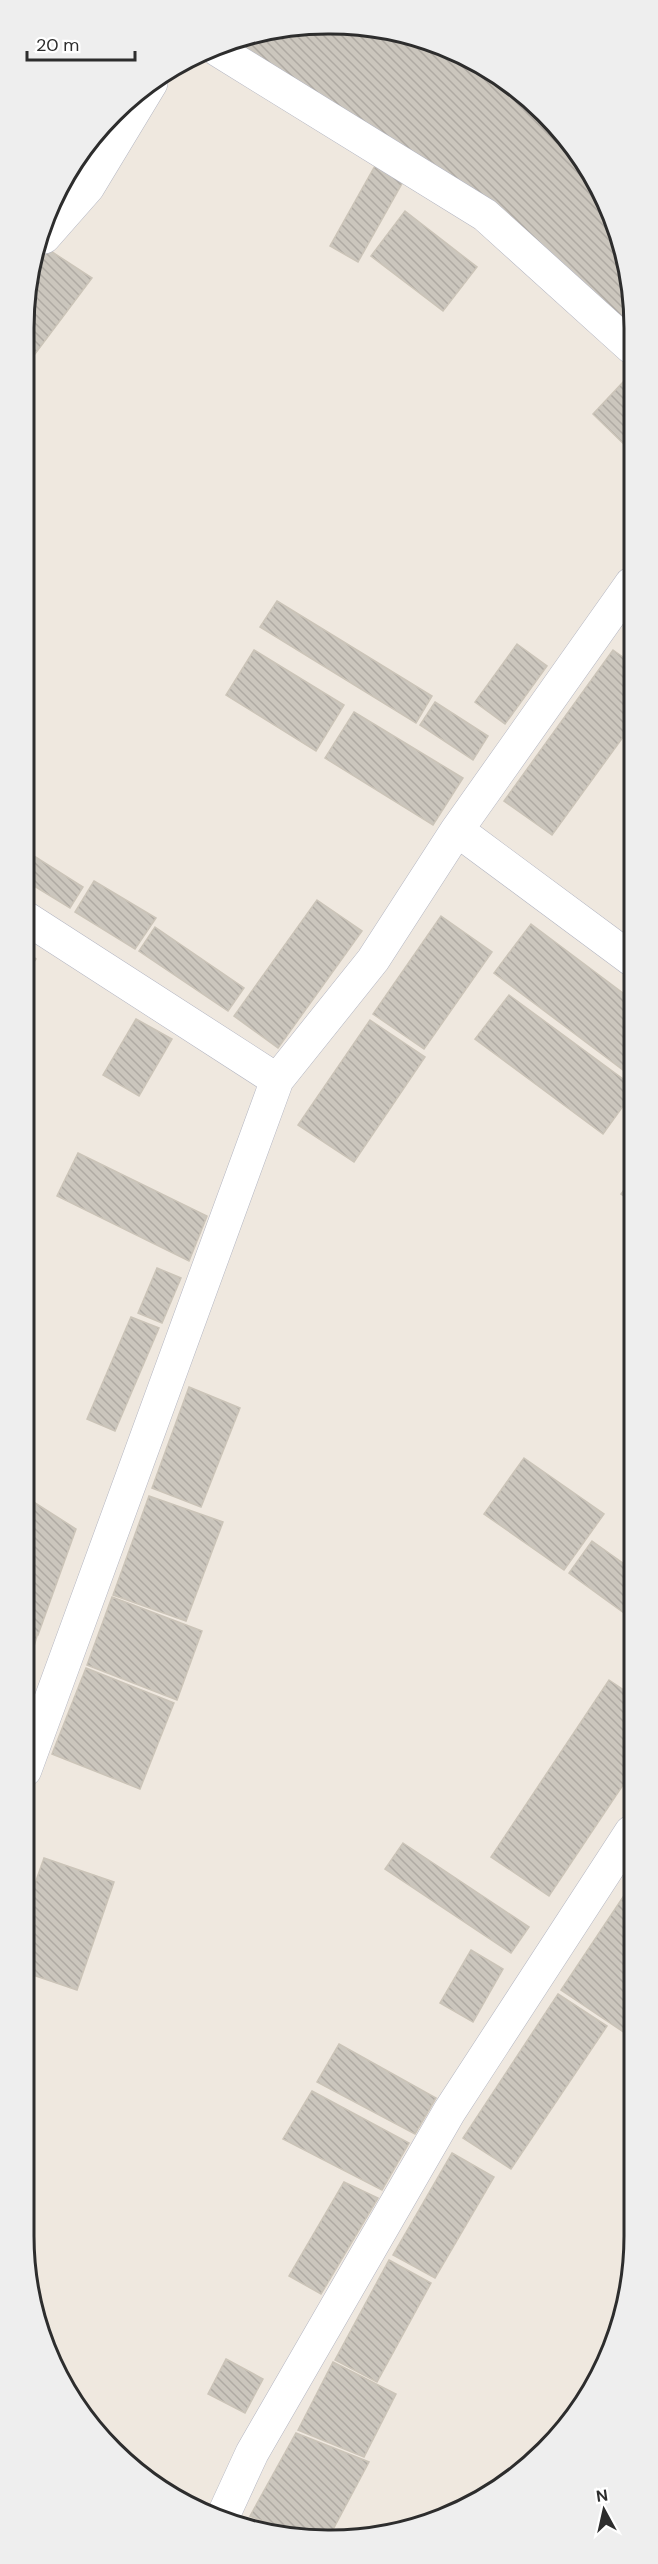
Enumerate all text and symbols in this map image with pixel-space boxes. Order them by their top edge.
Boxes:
scale bar [27,24,135,62]
text: 20 m [36,33,79,57]
north arrow [574,2480,634,2540]
text: N [595,2484,609,2507]

